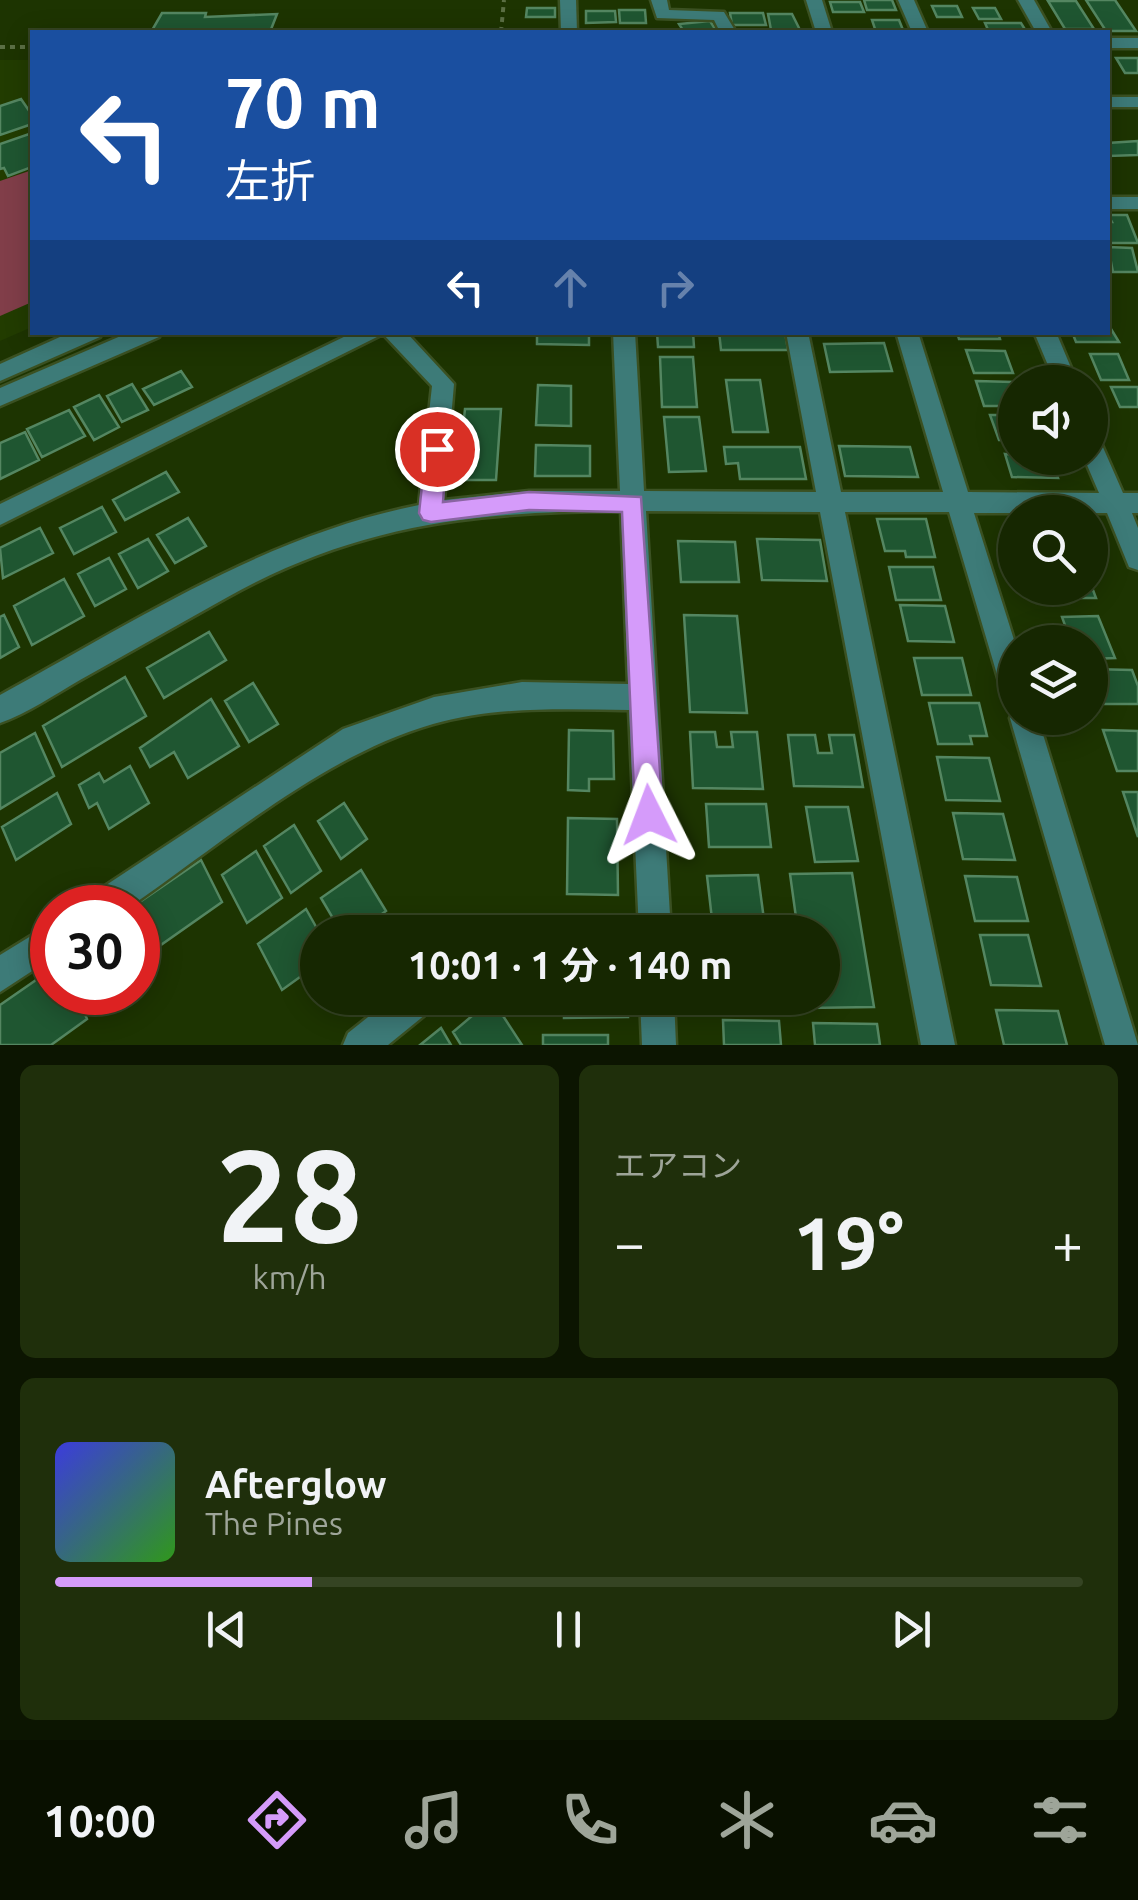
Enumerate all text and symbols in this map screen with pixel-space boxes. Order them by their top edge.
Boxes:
text: 70 m [225,63,381,141]
icon: left [60,70,190,200]
text: 左折 [225,155,315,206]
icon: left [438,260,493,315]
icon: ahead [543,260,598,315]
icon: right [648,260,703,315]
map controls [998,365,1108,735]
button: sound [998,365,1108,475]
pin [395,407,480,492]
icon: arrive [410,422,465,477]
button: search [998,495,1108,605]
button: layers [998,625,1108,735]
position arrow [597,763,701,867]
speed limit sign: 30 [30,885,160,1015]
text: 10:01 · 1 分 · 140 m [408,944,732,986]
text: 28 [216,1121,363,1267]
text: エアコン [614,1147,742,1183]
text: 19° [793,1200,904,1284]
text: − [614,1212,645,1273]
text: + [1052,1212,1083,1273]
text: km/h [253,1259,326,1295]
text: Afterglow [205,1463,387,1505]
text: The Pines [205,1505,343,1541]
icon: previous [199,1602,254,1657]
icon: pause [541,1602,596,1657]
icon: next [884,1602,939,1657]
icon: directions [242,1785,312,1855]
icon: music [399,1785,469,1855]
icon: phone [555,1785,625,1855]
icon: climate [712,1785,782,1855]
icon: car [868,1785,938,1855]
icon: filters [1025,1785,1095,1855]
text: 10:00 [43,1795,156,1846]

